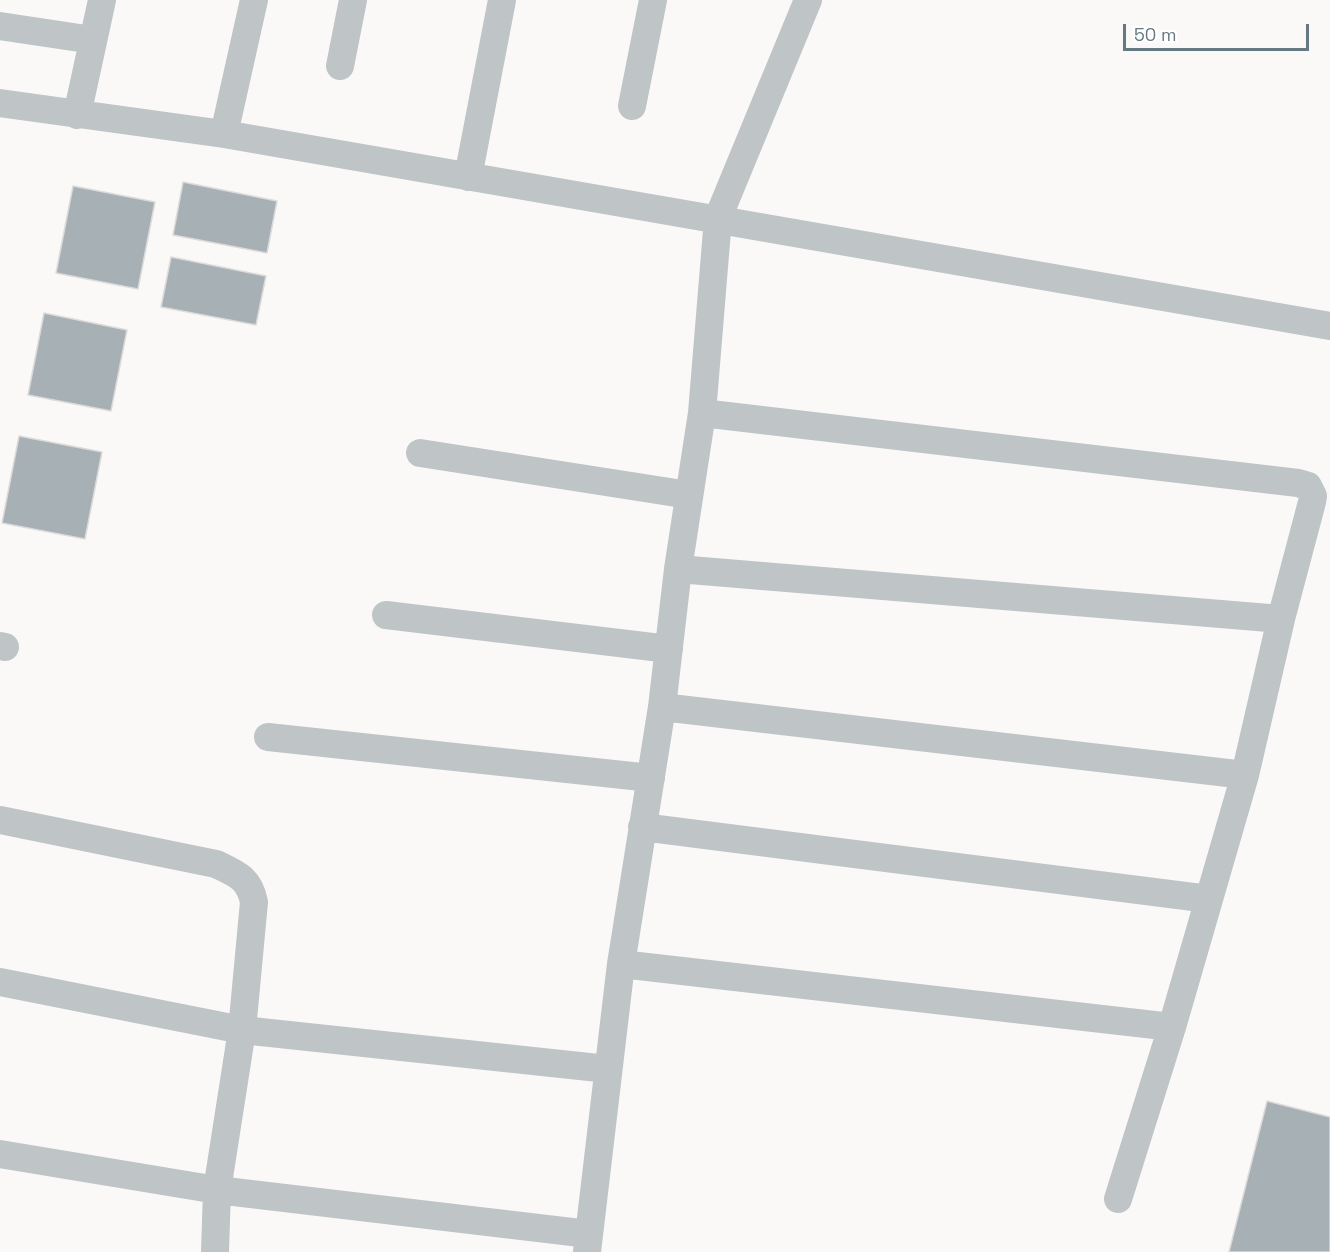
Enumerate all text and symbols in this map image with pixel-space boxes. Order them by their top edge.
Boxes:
scale bar [1126,12,1312,50]
text: 50 m [1134,23,1176,46]

